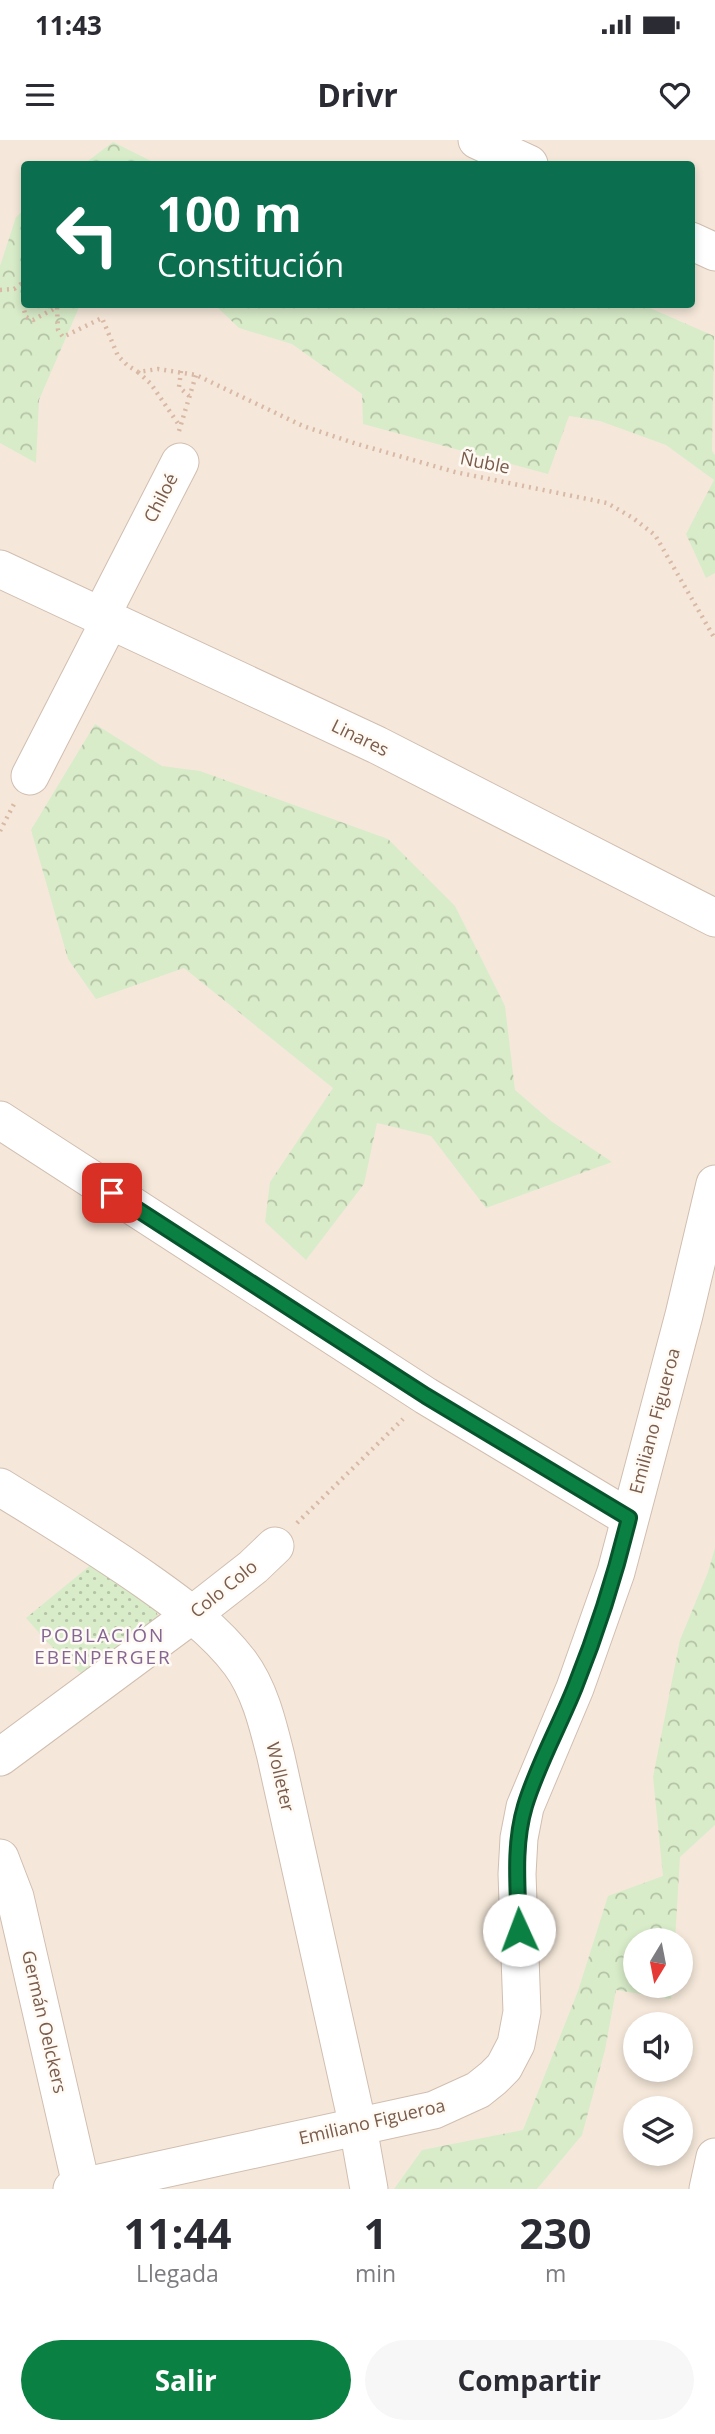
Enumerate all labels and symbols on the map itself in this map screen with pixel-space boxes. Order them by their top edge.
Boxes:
street label: Ñuble [458,445,512,479]
street label: Chiloé [138,469,183,526]
street label: Linares [328,713,393,761]
pin [82,1163,142,1223]
street label: Emiliano Figueroa [623,1345,685,1496]
street label: Colo Colo [185,1554,262,1623]
district label: POBLACIÓN EBENPERGER [34,1622,172,1670]
street label: Wolleter [261,1740,301,1814]
position arrow [482,1893,556,1967]
north arrow [623,1928,693,1998]
street label: Germán Oelckers [17,1948,73,2095]
street label: Emiliano Figueroa [296,2092,447,2150]

